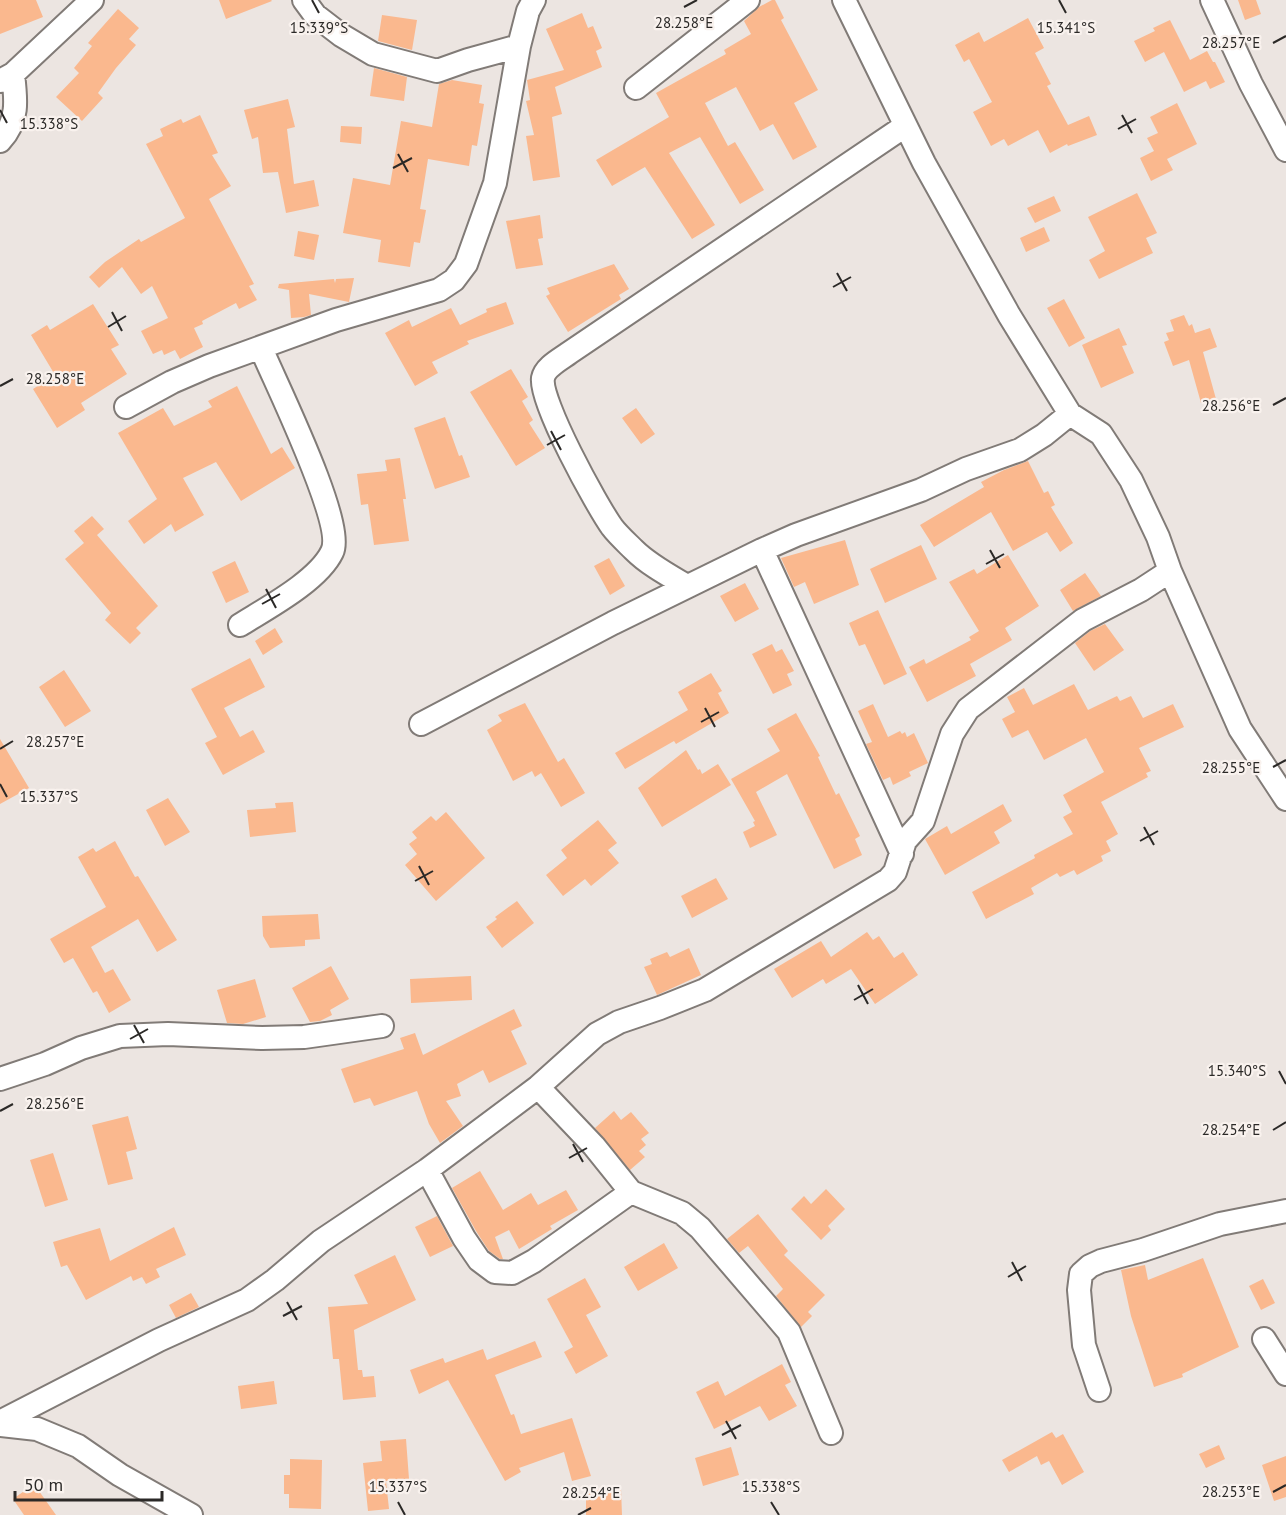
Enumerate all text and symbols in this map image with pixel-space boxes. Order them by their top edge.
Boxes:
text: 28.258°E [655,13,713,32]
text: 15.339°S [290,18,348,37]
text: 15.341°S [1037,18,1095,37]
text: 28.257°E [1202,33,1260,52]
text: 15.338°S [20,114,78,133]
text: 28.258°E [26,369,84,388]
text: 28.256°E [1202,396,1260,415]
text: 28.257°E [26,732,84,751]
text: 28.255°E [1202,758,1260,777]
text: 15.337°S [20,787,78,806]
text: 15.340°S [1208,1061,1266,1080]
text: 28.256°E [26,1094,84,1113]
text: 28.254°E [1202,1120,1260,1139]
scale bar [15,1464,162,1502]
text: 50 m [24,1473,63,1496]
text: 15.337°S [369,1477,427,1496]
text: 15.338°S [742,1477,800,1496]
text: 28.253°E [1202,1482,1260,1501]
text: 28.254°E [562,1483,620,1502]

